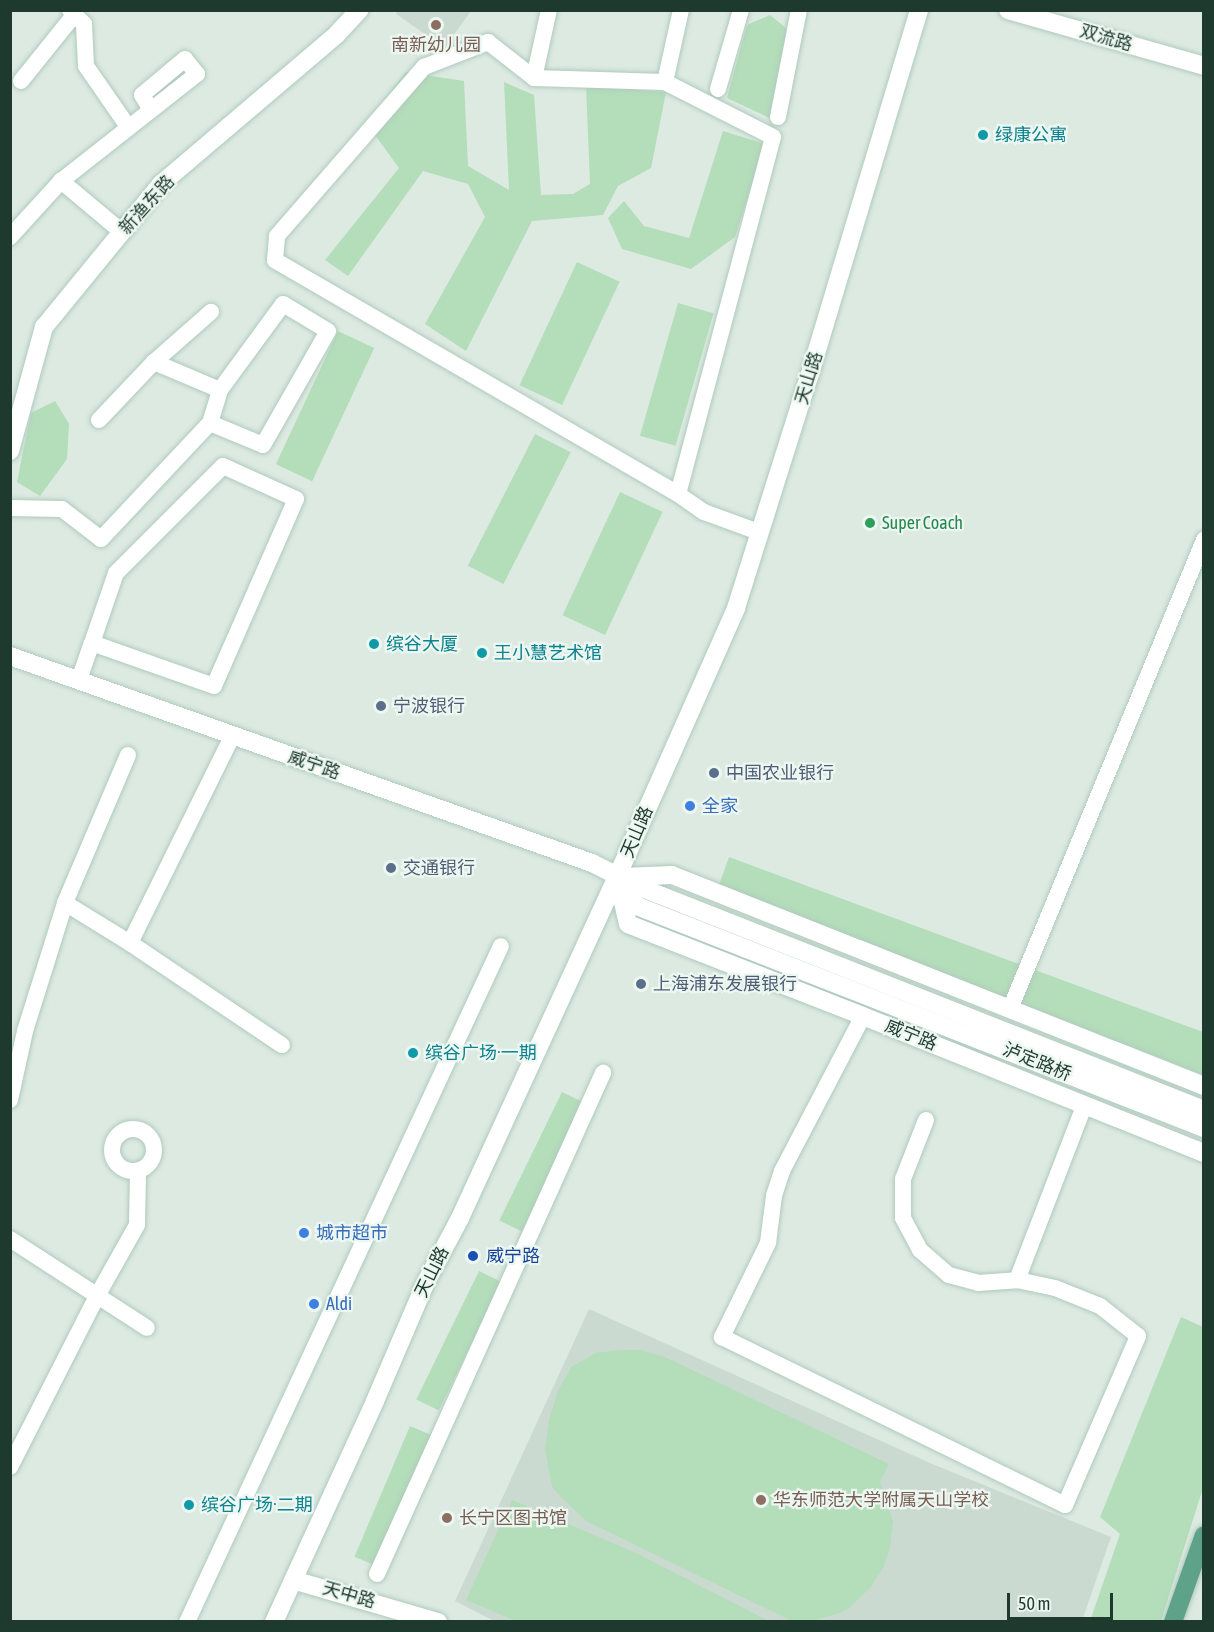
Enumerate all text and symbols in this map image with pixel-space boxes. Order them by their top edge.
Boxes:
marker: 南新幼儿园 [429,18,443,32]
street label: 双流路 [1077,20,1135,56]
place label: 南新幼儿园 [391,34,481,56]
place label: 绿康公寓 [995,124,1067,146]
marker: 绿康公寓 [976,128,990,142]
street label: 新渔东路 [115,171,179,239]
street label: 天山路 [791,349,827,407]
place label: Super Coach [882,512,963,534]
marker: Super Coach [863,516,877,530]
place label: 缤谷大厦 [386,633,458,655]
marker: 缤谷大厦 [367,637,381,651]
place label: 王小慧艺术馆 [494,642,602,664]
marker: 王小慧艺术馆 [475,646,489,660]
place label: 宁波银行 [393,695,465,717]
marker: 宁波银行 [374,699,388,713]
street label: 威宁路 [285,746,343,784]
place label: 中国农业银行 [726,762,834,784]
marker: 中国农业银行 [707,766,721,780]
place label: 全家 [702,795,738,817]
marker: 全家 [683,799,697,813]
street label: 天山路 [617,803,657,861]
place label: 交通银行 [403,857,475,879]
marker: 交通银行 [384,861,398,875]
place label: 上海浦东发展银行 [653,973,797,995]
marker: 上海浦东发展银行 [634,977,648,991]
street label: 威宁路 [882,1015,940,1055]
street label: 泸定路桥 [1000,1039,1074,1085]
place label: 缤谷广场·一期 [425,1042,537,1064]
marker: 缤谷广场·一期 [406,1046,420,1060]
place label: 城市超市 [316,1222,388,1244]
marker: 城市超市 [297,1226,311,1240]
street label: 天山路 [410,1243,454,1301]
place label: 威宁路 [486,1245,540,1267]
marker: 威宁路 [464,1247,482,1265]
place label: Aldi [326,1293,352,1315]
marker: Aldi [307,1297,321,1311]
place label: 华东师范大学附属天山学校 [773,1489,989,1511]
marker: 华东师范大学附属天山学校 [754,1493,768,1507]
place label: 缤谷广场·二期 [201,1494,313,1516]
marker: 缤谷广场·二期 [182,1498,196,1512]
place label: 长宁区图书馆 [459,1507,567,1529]
marker: 长宁区图书馆 [440,1511,454,1525]
street label: 天中路 [320,1577,378,1613]
scale bar [1010,1581,1116,1619]
text: 50 m [1018,1593,1050,1614]

